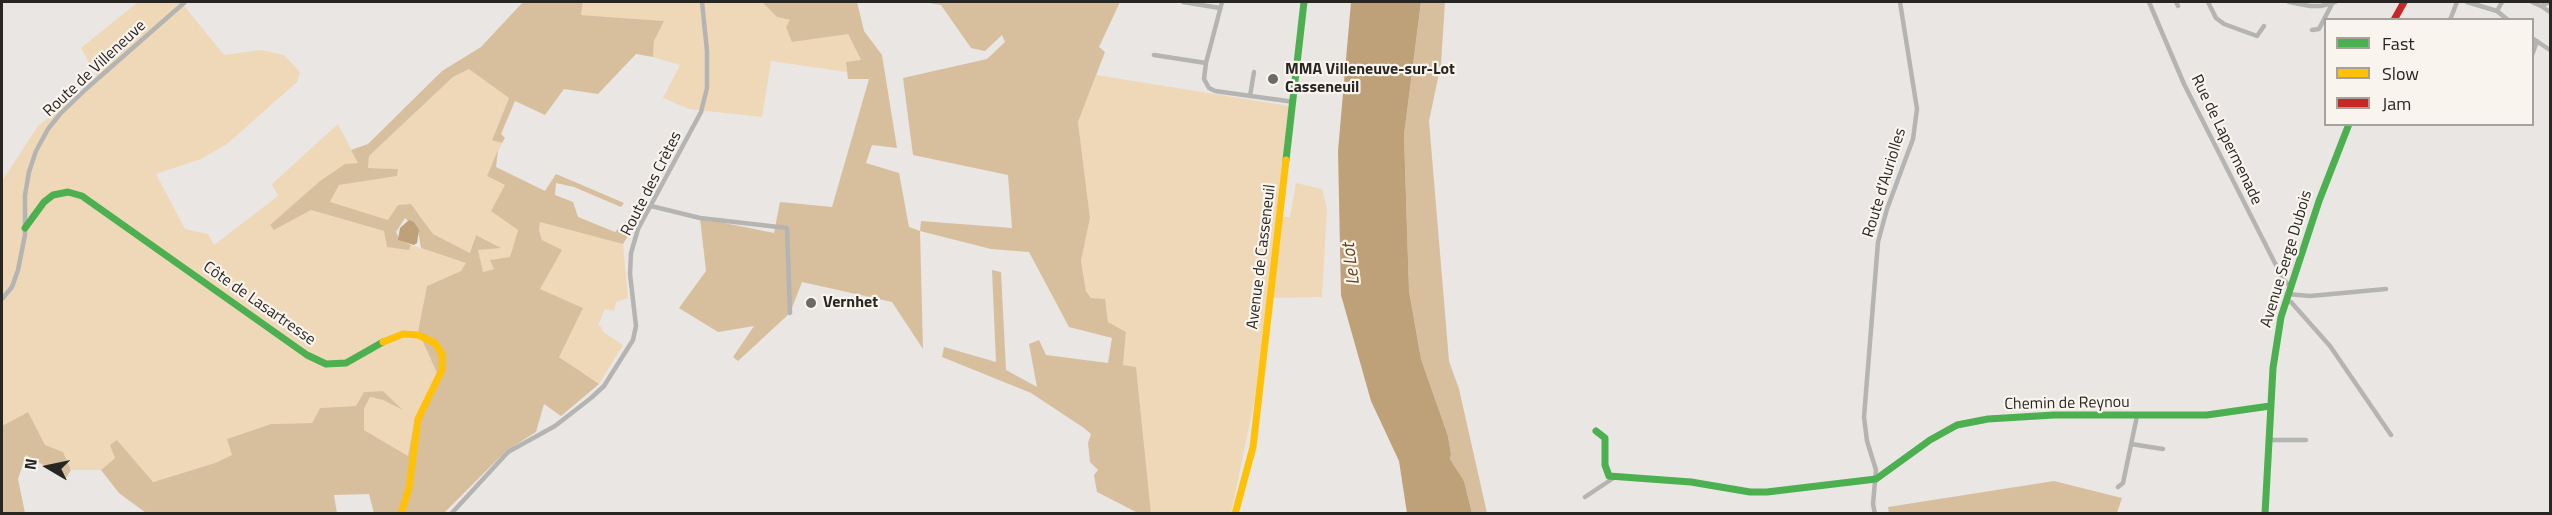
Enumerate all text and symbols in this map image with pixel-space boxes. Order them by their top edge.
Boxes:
street label: Route de Villeneuve [40,17,150,121]
legend [2324,18,2534,126]
text: Fast [2382,30,2415,57]
place label: MMA Villeneuve-sur-Lot Casseneuil [1285,60,1455,98]
text: Slow [2382,60,2419,87]
marker: MMA Villeneuve-sur-Lot Casseneuil [1266,72,1280,86]
street label: Rue de Lapermenade [2186,72,2266,208]
text: Jam [2382,90,2411,117]
street label: Route d'Auriolles [1859,126,1911,240]
street label: Route des Crètes [617,129,687,239]
street label: Avenue de Casseneuil [1244,184,1280,330]
street label: Avenue Serge Dubois [2257,188,2317,330]
water label: Le Lot [1339,242,1365,286]
street label: Côte de Lasartresse [199,258,319,350]
place label: Vernhet [823,293,878,313]
marker: Vernhet [804,296,818,310]
street label: Chemin de Reynou [2004,393,2130,415]
north arrow [18,437,78,497]
text: N [18,457,43,472]

